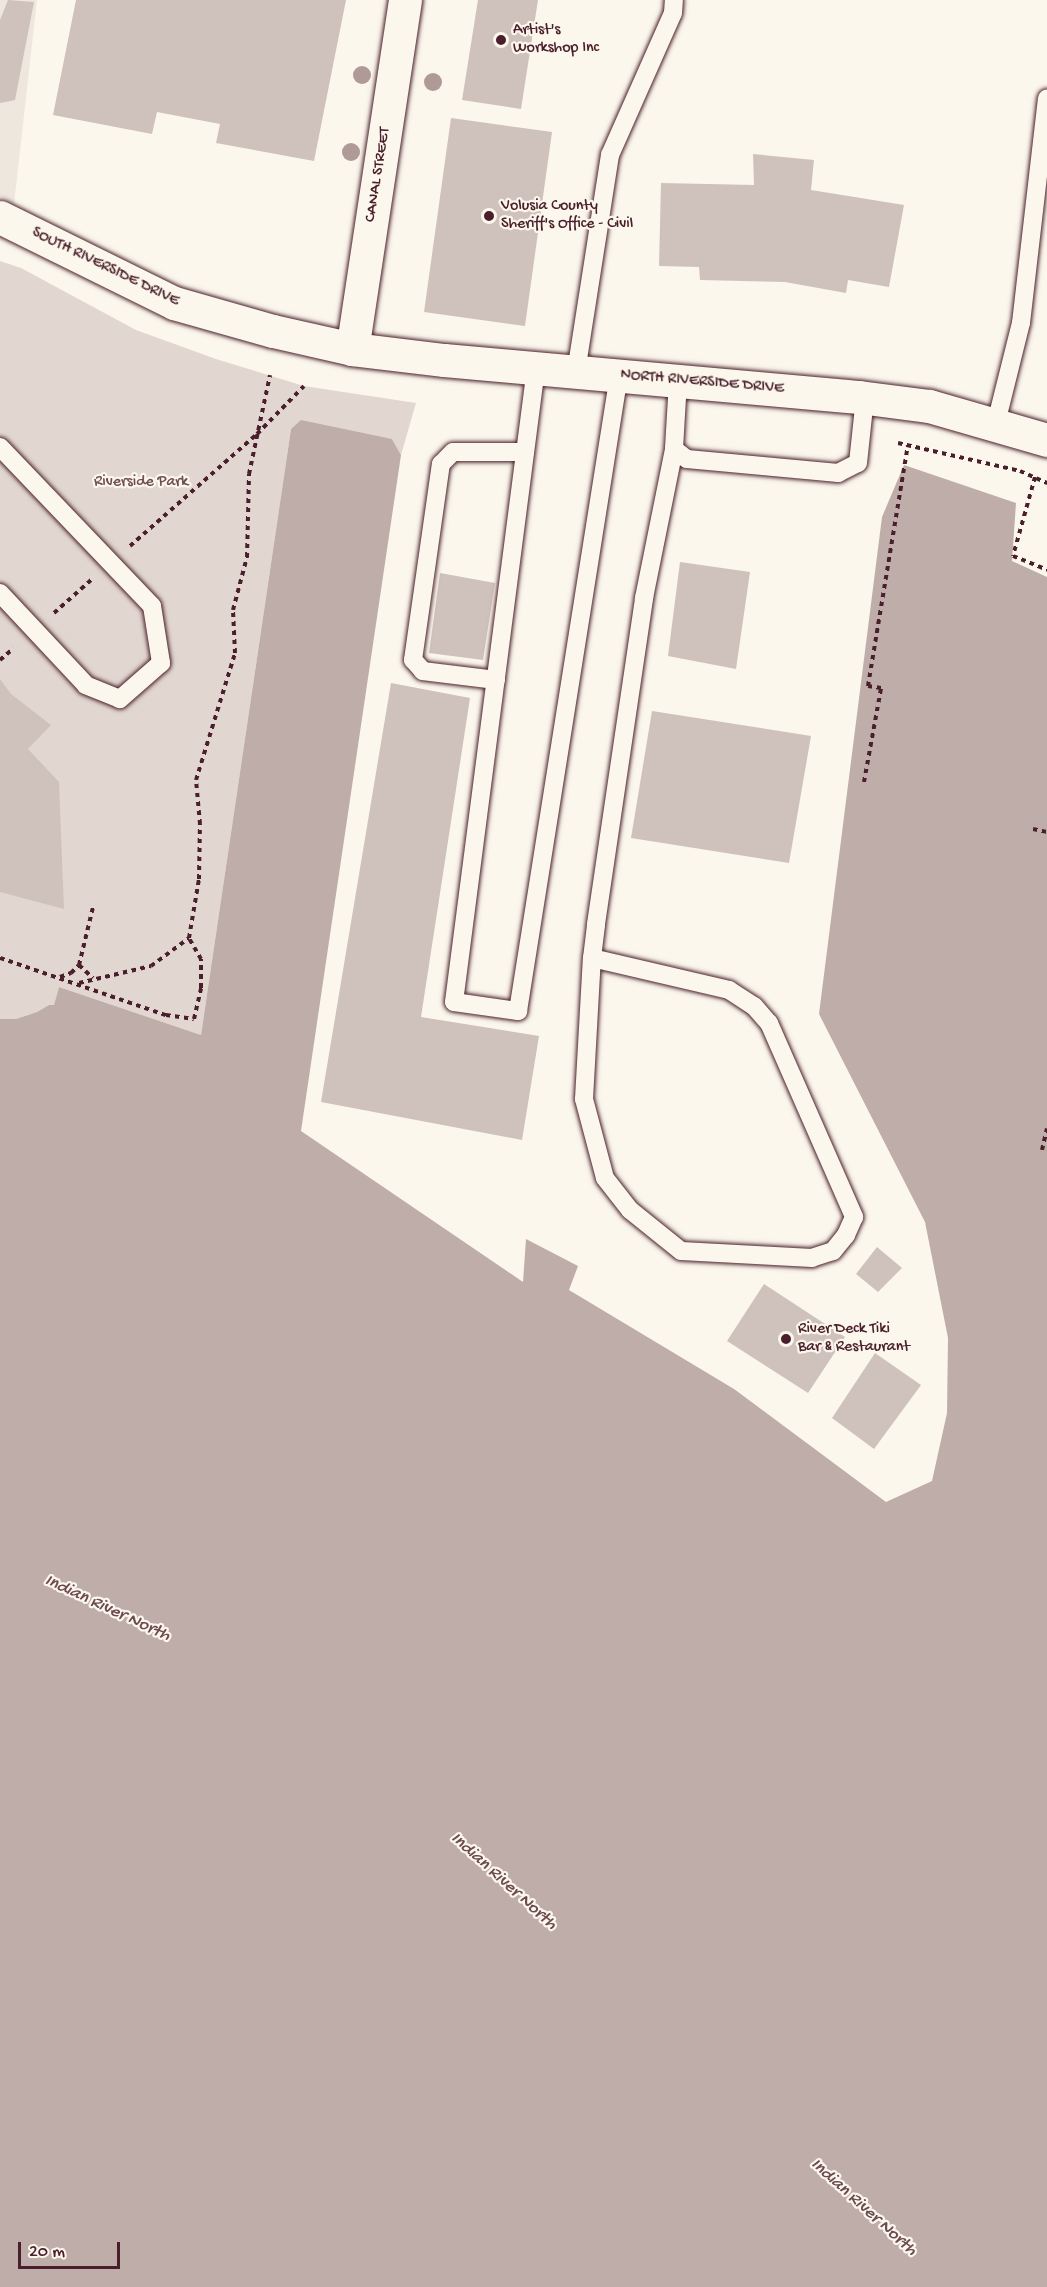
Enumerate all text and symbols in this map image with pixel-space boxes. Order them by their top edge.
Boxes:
place label: Artist's Workshop Inc [513,21,599,59]
marker: Artist's Workshop Inc [494,33,508,47]
street label: CANAL STREET [362,126,396,224]
place label: Volusia County Sheriff's Office - Civil [501,197,633,235]
marker: Volusia County Sheriff's Office - Civil [482,209,496,223]
street label: SOUTH RIVERSIDE DRIVE [28,224,182,312]
street label: NORTH RIVERSIDE DRIVE [619,366,785,400]
park label: Riverside Park [94,473,188,493]
place label: River Deck Tiki Bar & Restaurant [798,1320,910,1358]
marker: River Deck Tiki Bar & Restaurant [779,1332,793,1346]
water label: Indian River North [41,1571,173,1647]
water label: Indian River North [445,1829,561,1935]
water label: Indian River North [805,2155,921,2261]
scale bar [21,2230,123,2268]
text: 20 m [29,2242,65,2263]

